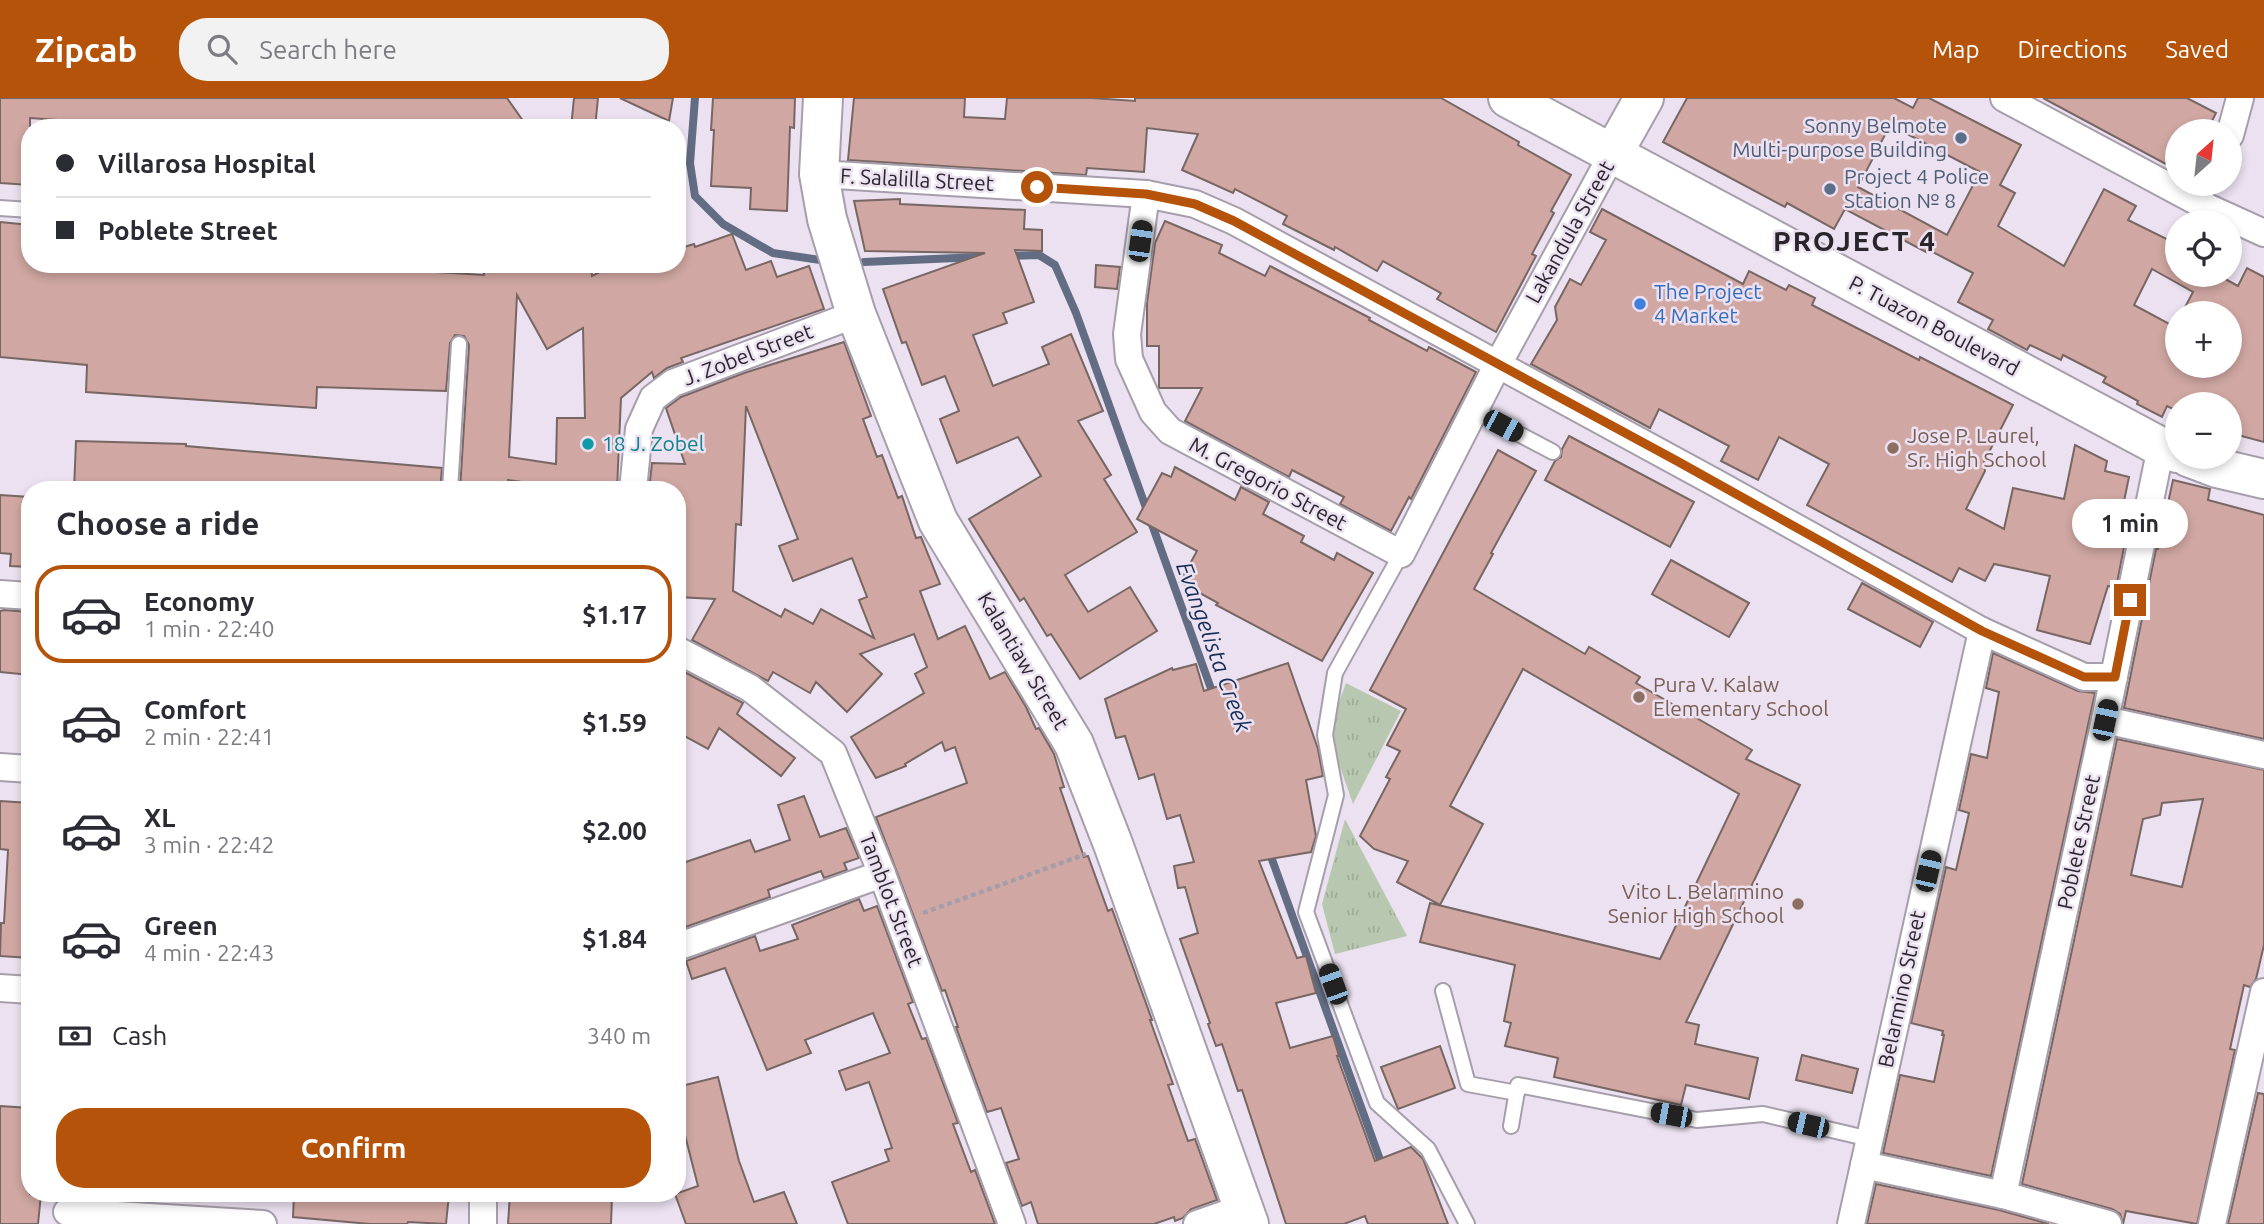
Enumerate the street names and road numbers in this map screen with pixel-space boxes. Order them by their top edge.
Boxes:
street label: Lakandula Street [1520,156,1618,307]
street label: F. Salalilla Street [840,163,995,195]
street label: P. Tuazon Boulevard [1845,270,2024,380]
street label: J. Zobel Street [679,318,816,390]
street label: M. Gregorio Street [1186,431,1351,535]
street label: Kalantiaw Street [973,588,1074,733]
street label: Poblete Street [2052,772,2104,911]
street label: Tamblot Street [855,829,928,970]
street label: Belarmino Street [1873,908,1929,1070]

